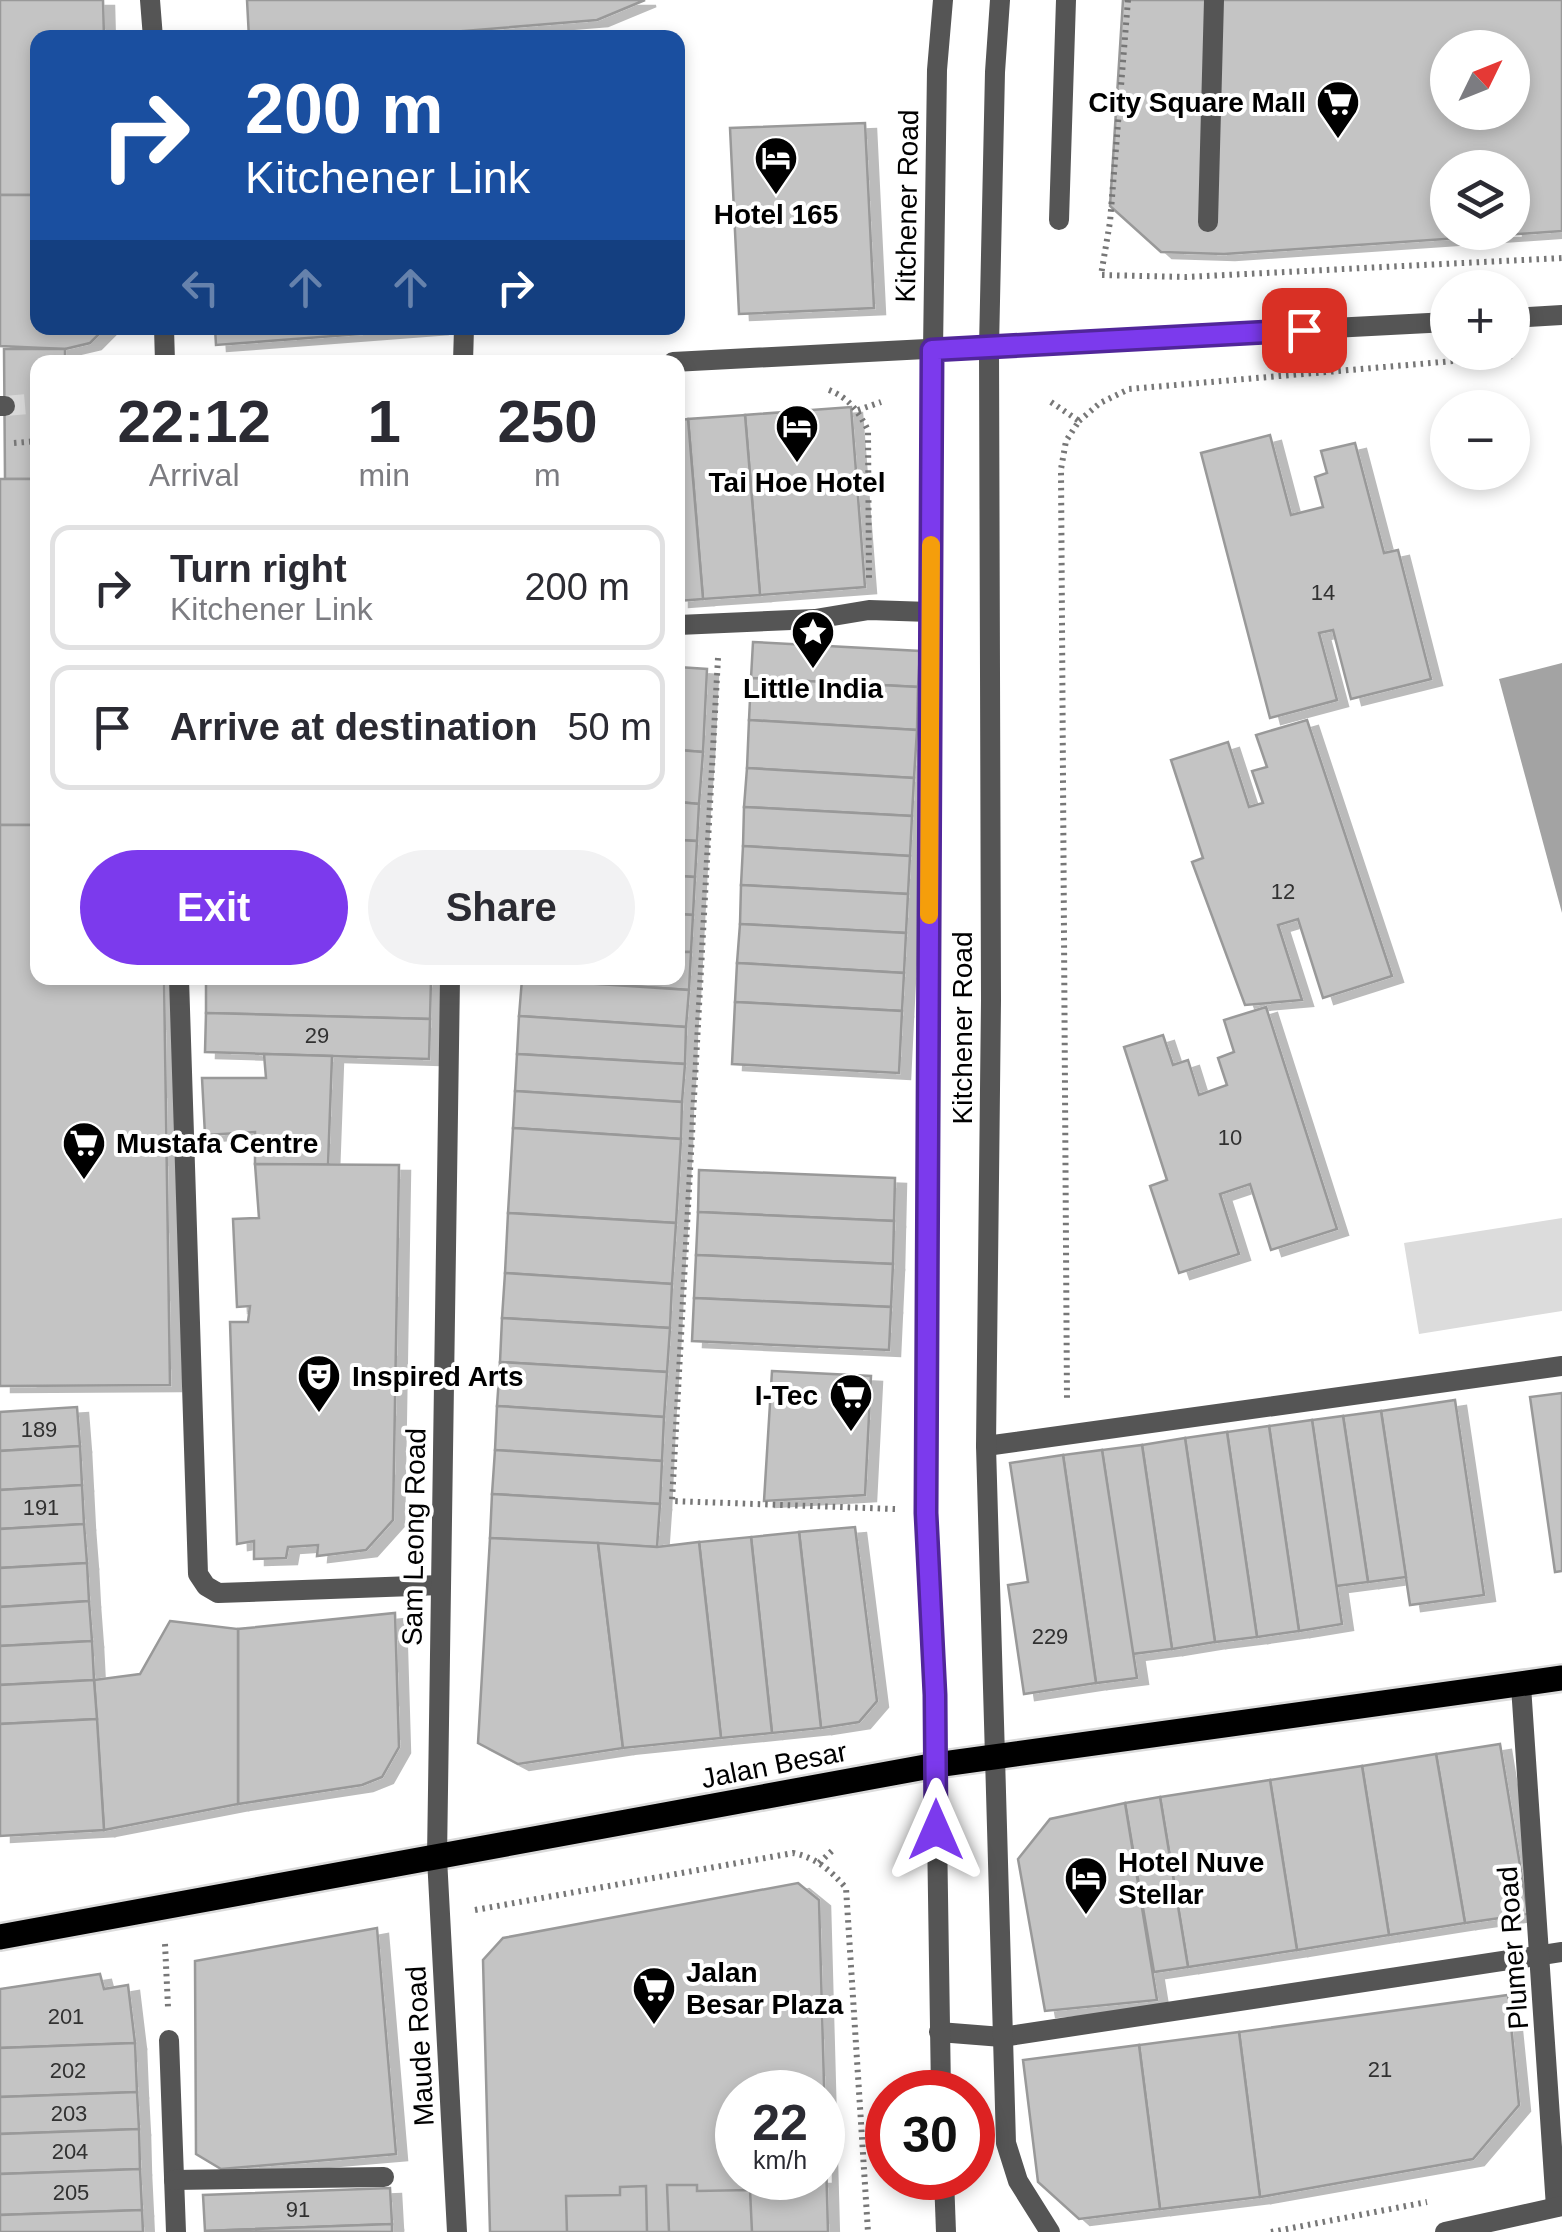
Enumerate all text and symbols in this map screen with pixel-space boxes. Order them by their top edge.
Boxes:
north arrow [1430,30,1530,130]
map controls [1430,30,1530,490]
icon: right [80,70,210,200]
text: 200 m [245,70,443,148]
supermarket icon: City Square Mall [1315,79,1361,140]
place label: City Square Mall [1088,87,1306,118]
street label: Kitchener Road [890,109,924,303]
hotel icon: Hotel 165 [753,135,799,196]
button: layers [1430,150,1530,250]
text: Kitchener Link [245,152,530,203]
place label: Hotel 165 [714,199,838,230]
icon: left [173,260,228,315]
icon: ahead [278,260,333,315]
icon: ahead [383,260,438,315]
icon: right [488,260,543,315]
button: + [1430,270,1530,370]
pin [1262,288,1347,373]
icon: arrive [1277,303,1332,358]
text: 22:12 [117,388,271,455]
text: 1 [367,388,401,455]
text: 250 [497,388,598,455]
button: − [1430,390,1530,490]
hotel icon: Tai Hoe Hotel [774,403,820,464]
text: Arrival [149,457,240,493]
text: min [358,457,410,493]
text: m [534,457,561,493]
place label: Tai Hoe Hotel [709,467,885,498]
text: Turn right [170,548,347,590]
icon: right [85,560,140,615]
text: 200 m [524,566,630,608]
house number: 14 [1311,580,1335,605]
text: Kitchener Link [170,591,373,627]
place icon: Little India [790,609,836,670]
place label: Little India [743,673,883,704]
icon: arrive [85,700,140,755]
text: Arrive at destination [170,706,537,748]
text: 50 m [567,706,652,748]
button: Exit [80,850,348,965]
button: Share [368,850,635,965]
house number: 12 [1271,879,1295,904]
street label: Kitchener Road [947,931,978,1125]
house number: 29 [305,1023,329,1048]
supermarket icon: Mustafa Centre [61,1120,107,1181]
house number: 10 [1218,1125,1242,1150]
place label: Mustafa Centre [116,1128,318,1159]
theatre icon: Inspired Arts [296,1353,342,1414]
place label: Inspired Arts [352,1361,524,1392]
supermarket icon: I-Tec [828,1372,874,1433]
place label: I-Tec [755,1380,818,1411]
house number: 189 [21,1417,57,1442]
street label: Sam Leong Road [397,1428,431,1646]
house number: 191 [23,1495,59,1520]
house number: 229 [1032,1624,1068,1649]
street label: Jalan Besar [698,1736,850,1794]
position arrow [884,1778,988,1882]
place label: Hotel Nuve Stellar [1118,1847,1264,1910]
hotel icon: Hotel Nuve Stellar [1063,1855,1109,1916]
street label: Plumer Road [1492,1865,1534,2031]
place label: Jalan Besar Plaza [686,1957,844,2020]
street label: Maude Road [400,1965,440,2127]
supermarket icon: Jalan Besar Plaza [631,1965,677,2026]
house number: 201 [48,2004,84,2029]
house number: 21 [1368,2057,1392,2082]
house number: 202 [50,2058,86,2083]
speed limit sign: 30 [865,2070,995,2200]
text: 22 [752,2095,808,2151]
house number: 203 [51,2101,87,2126]
house number: 204 [52,2139,88,2164]
text: km/h [753,2146,807,2174]
house number: 205 [53,2180,89,2205]
house number: 91 [286,2197,310,2222]

